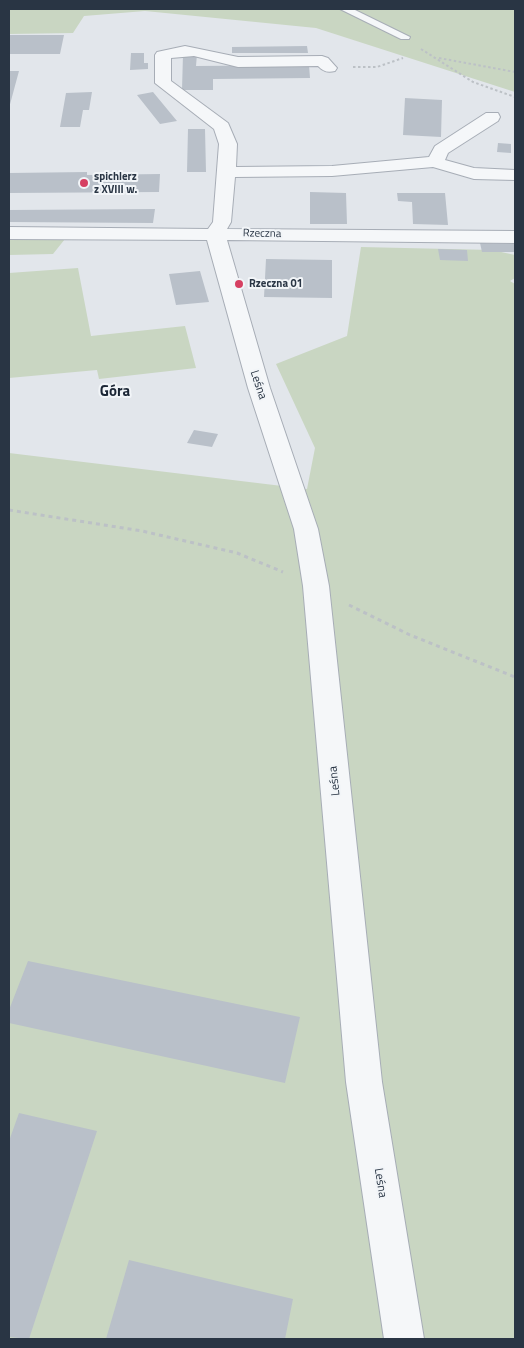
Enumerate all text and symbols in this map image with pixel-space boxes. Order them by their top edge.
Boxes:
place label: spichlerz z XVIII w. [94,170,137,196]
marker: spichlerz z XVIII w. [78,177,90,189]
street label: Rzeczna [243,227,281,241]
place label: Rzeczna 01 [249,277,303,291]
marker: Rzeczna 01 [233,278,245,290]
street label: Leśna [247,369,269,401]
district label: Góra [100,383,130,401]
street label: Leśna [326,765,344,797]
street label: Leśna [371,1167,389,1199]

